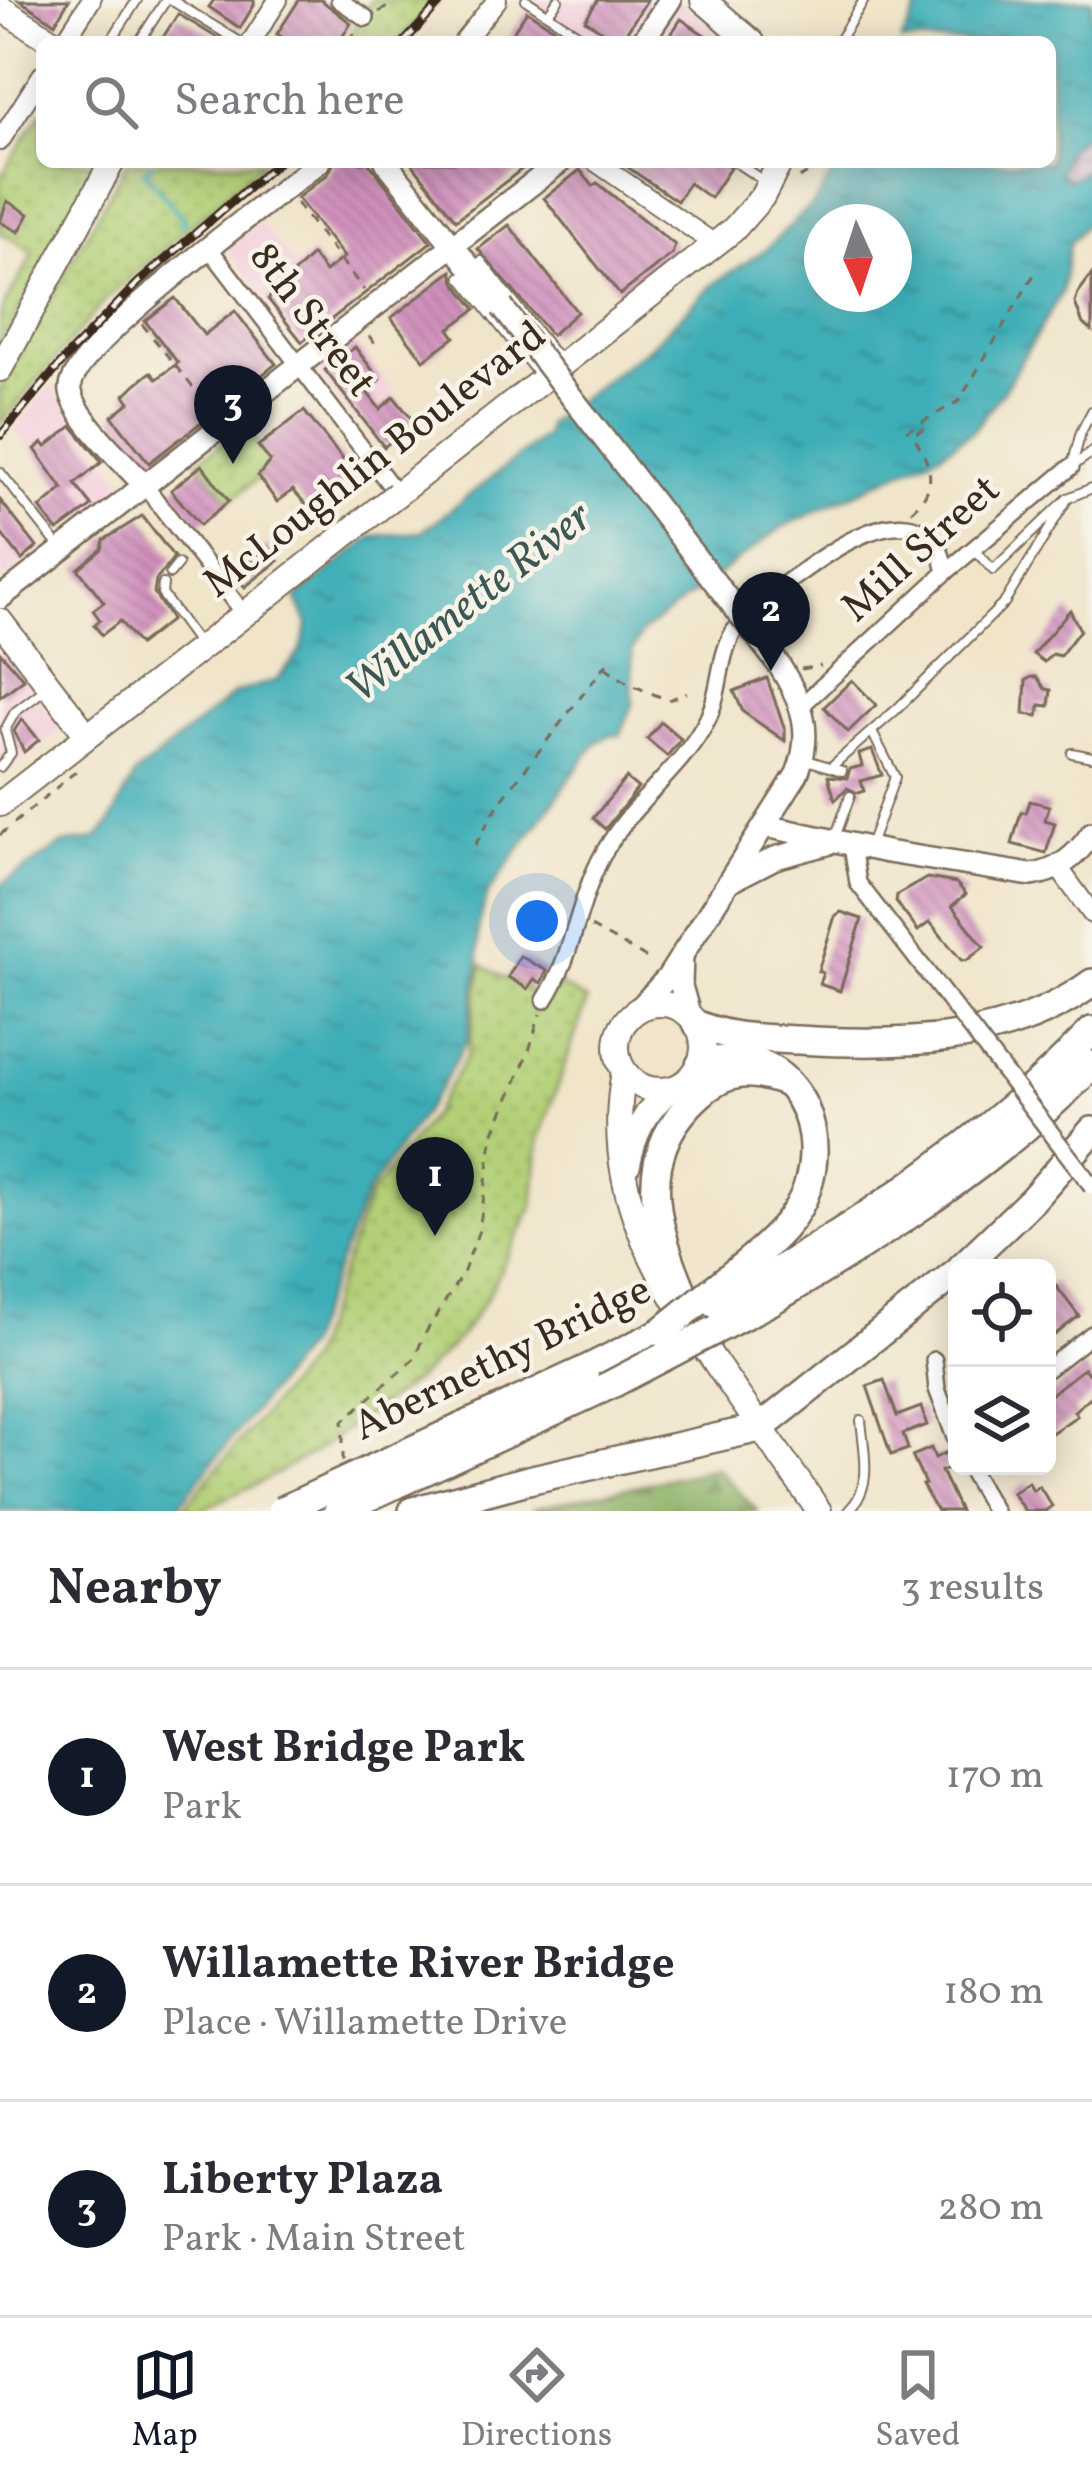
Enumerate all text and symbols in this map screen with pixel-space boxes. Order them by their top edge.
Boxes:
search box [36,36,1056,168]
icon: search [78,69,144,135]
text: Search here [174,71,405,134]
north arrow [804,204,912,312]
street label: 8th Street [233,232,389,410]
street label: McLoughlin Boulevard [192,308,560,614]
pin: 3 [194,365,272,464]
street label: Mill Street [830,463,1014,637]
water label: Willamette River [334,488,606,720]
pin: 2 [732,572,810,671]
your location [507,891,567,951]
pin: 1 [396,1137,474,1236]
map controls [948,1259,1056,1475]
button: locate [948,1259,1056,1367]
street label: Abernethy Bridge [344,1262,662,1458]
button: layers [948,1367,1056,1475]
text: Nearby [48,1554,222,1625]
text: 3 results [901,1562,1044,1616]
text: West Bridge Park [162,1718,525,1781]
text: 1 [79,1750,95,1804]
text: 170 m [946,1750,1044,1804]
text: Park [162,1781,242,1835]
text: Willamette River Bridge [162,1934,675,1997]
text: 2 [77,1966,97,2020]
text: 180 m [943,1966,1044,2020]
text: Place · Willamette Drive [162,1997,567,2051]
text: Liberty Plaza [162,2150,443,2213]
text: 3 [77,2182,97,2236]
text: 280 m [937,2182,1044,2236]
text: Park · Main Street [162,2213,466,2267]
tab: Map [132,2342,198,2460]
tab: Directions [461,2342,612,2460]
tab: Saved [875,2342,960,2460]

